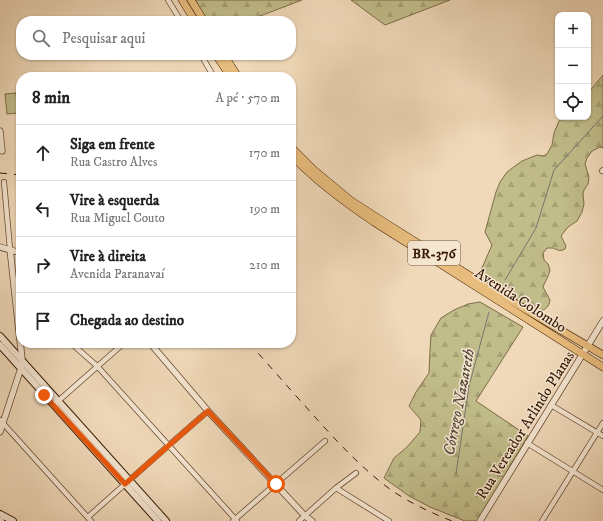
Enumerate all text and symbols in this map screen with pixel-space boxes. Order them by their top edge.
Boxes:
map controls [555,12,591,120]
button: + [555,12,591,48]
search box [16,16,296,60]
icon: search [30,27,52,49]
text: Pesquisar aqui [62,29,145,48]
button: − [555,48,591,84]
button: locate [555,84,591,120]
text: 8 min [32,87,70,109]
text: A pé · 570 m [215,90,280,106]
text: Siga em frente [70,135,155,154]
icon: ahead [32,142,54,164]
text: 170 m [249,145,280,161]
text: Rua Castro Alves [70,154,157,170]
text: Vire à esquerda [70,191,159,210]
icon: left [32,198,54,220]
text: 190 m [249,201,280,217]
text: Rua Miguel Couto [70,210,165,226]
road number: BR-376 [408,241,460,265]
text: Vire à direita [70,247,146,266]
icon: right [32,254,54,276]
text: 210 m [249,257,280,273]
street label: Avenida Colombo [471,264,570,337]
text: Avenida Paranavaí [70,266,164,282]
icon: arrive [32,310,54,332]
text: Chegada ao destino [70,311,184,330]
water label: Córrego Nazareth [439,347,479,457]
street label: Rua Vereador Arlindo Planas [472,348,579,503]
route end [35,386,53,404]
route start [267,475,285,493]

